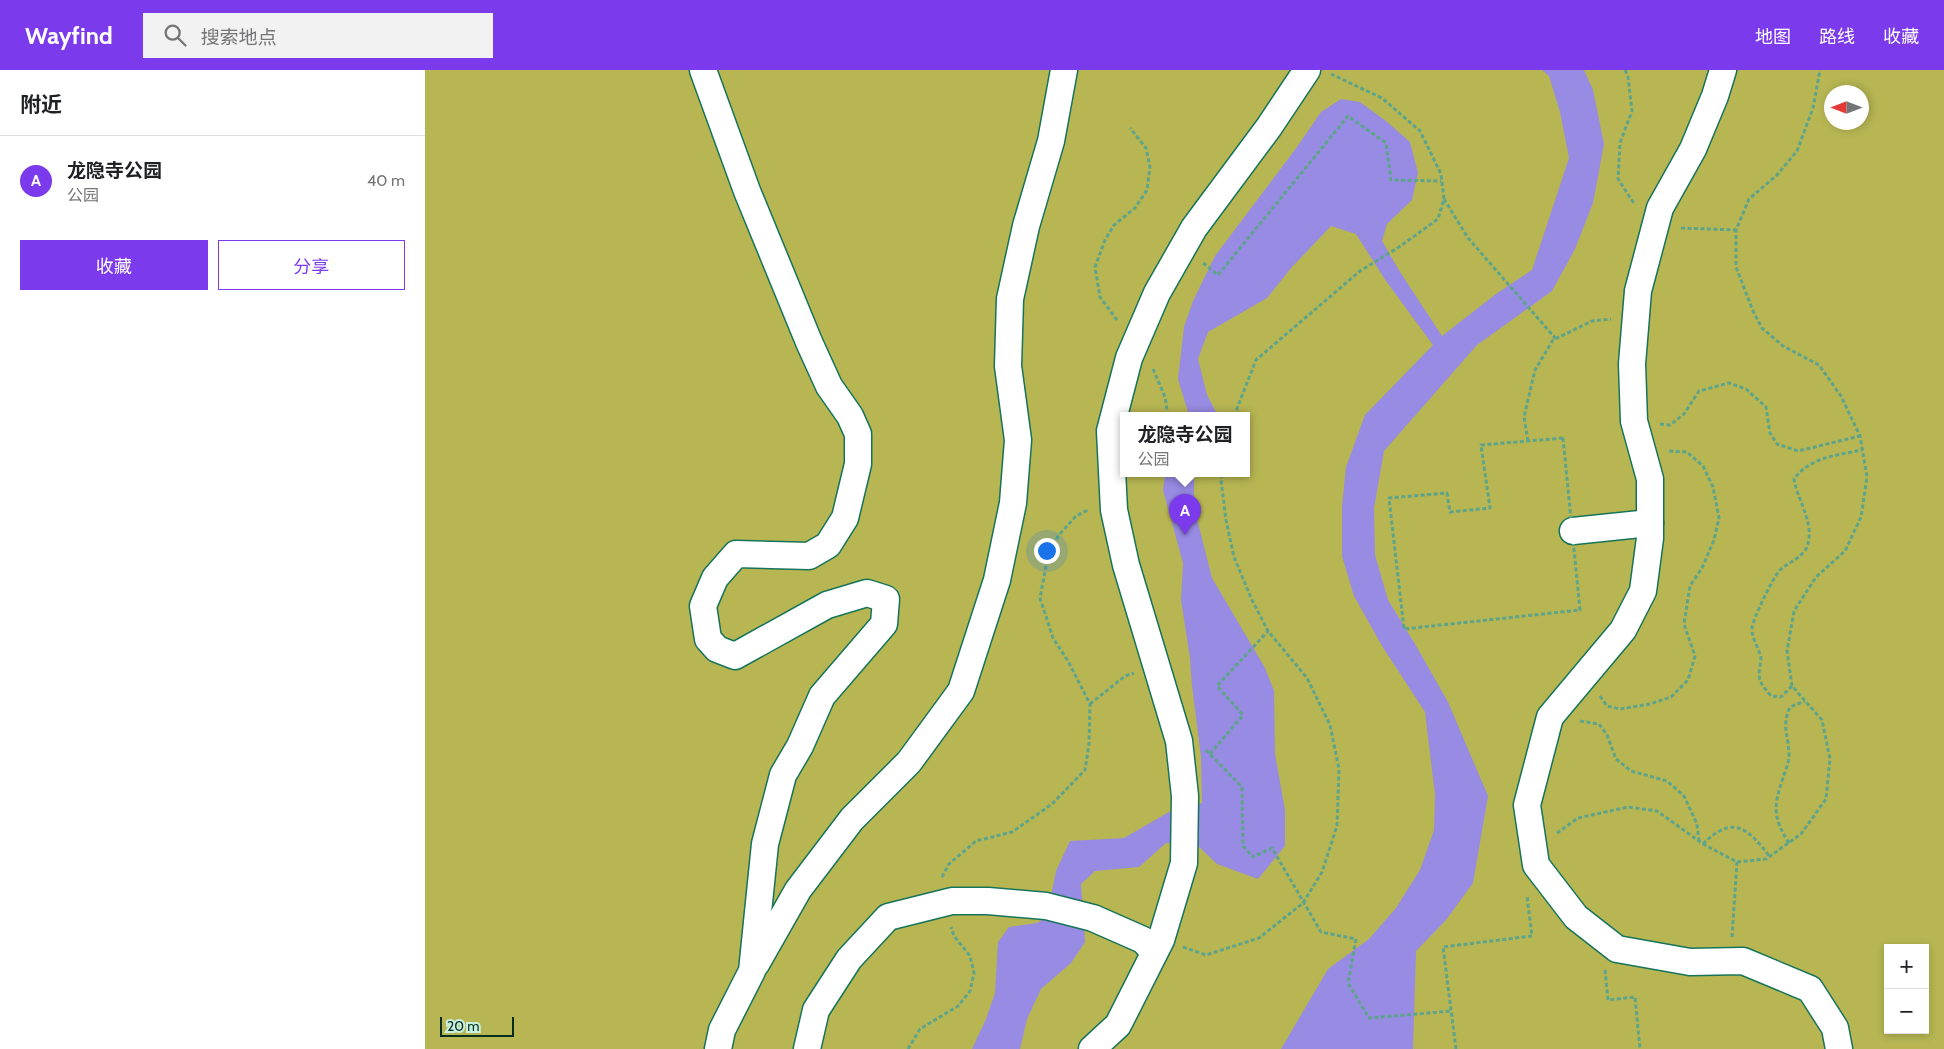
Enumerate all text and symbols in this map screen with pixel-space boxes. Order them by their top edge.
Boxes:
search box [143,13,493,58]
text: Wayfind [25,21,113,50]
icon: search [161,21,189,49]
text: 搜索地点 [201,26,277,49]
text: 地图 [1755,26,1791,48]
text: 路线 [1819,26,1855,48]
text: 收藏 [1883,26,1919,48]
north arrow [1824,85,1869,130]
text: 附近 [20,92,62,117]
text: 龙隐寺公园 [67,159,162,182]
text: A [31,171,41,190]
text: 40 m [367,171,405,190]
text: 公园 [67,186,99,205]
button: 收藏 [20,240,208,290]
button: 分享 [218,240,405,290]
popup [1120,412,1250,477]
text: 龙隐寺公园 [1137,423,1233,446]
text: 公园 [1137,450,1170,469]
pin: A [1169,494,1201,535]
your location [1034,538,1060,564]
map controls [1884,944,1929,1034]
button: + [1884,944,1929,989]
button: − [1884,989,1929,1034]
scale bar [440,1014,514,1037]
text: 20 m [447,1017,480,1035]

